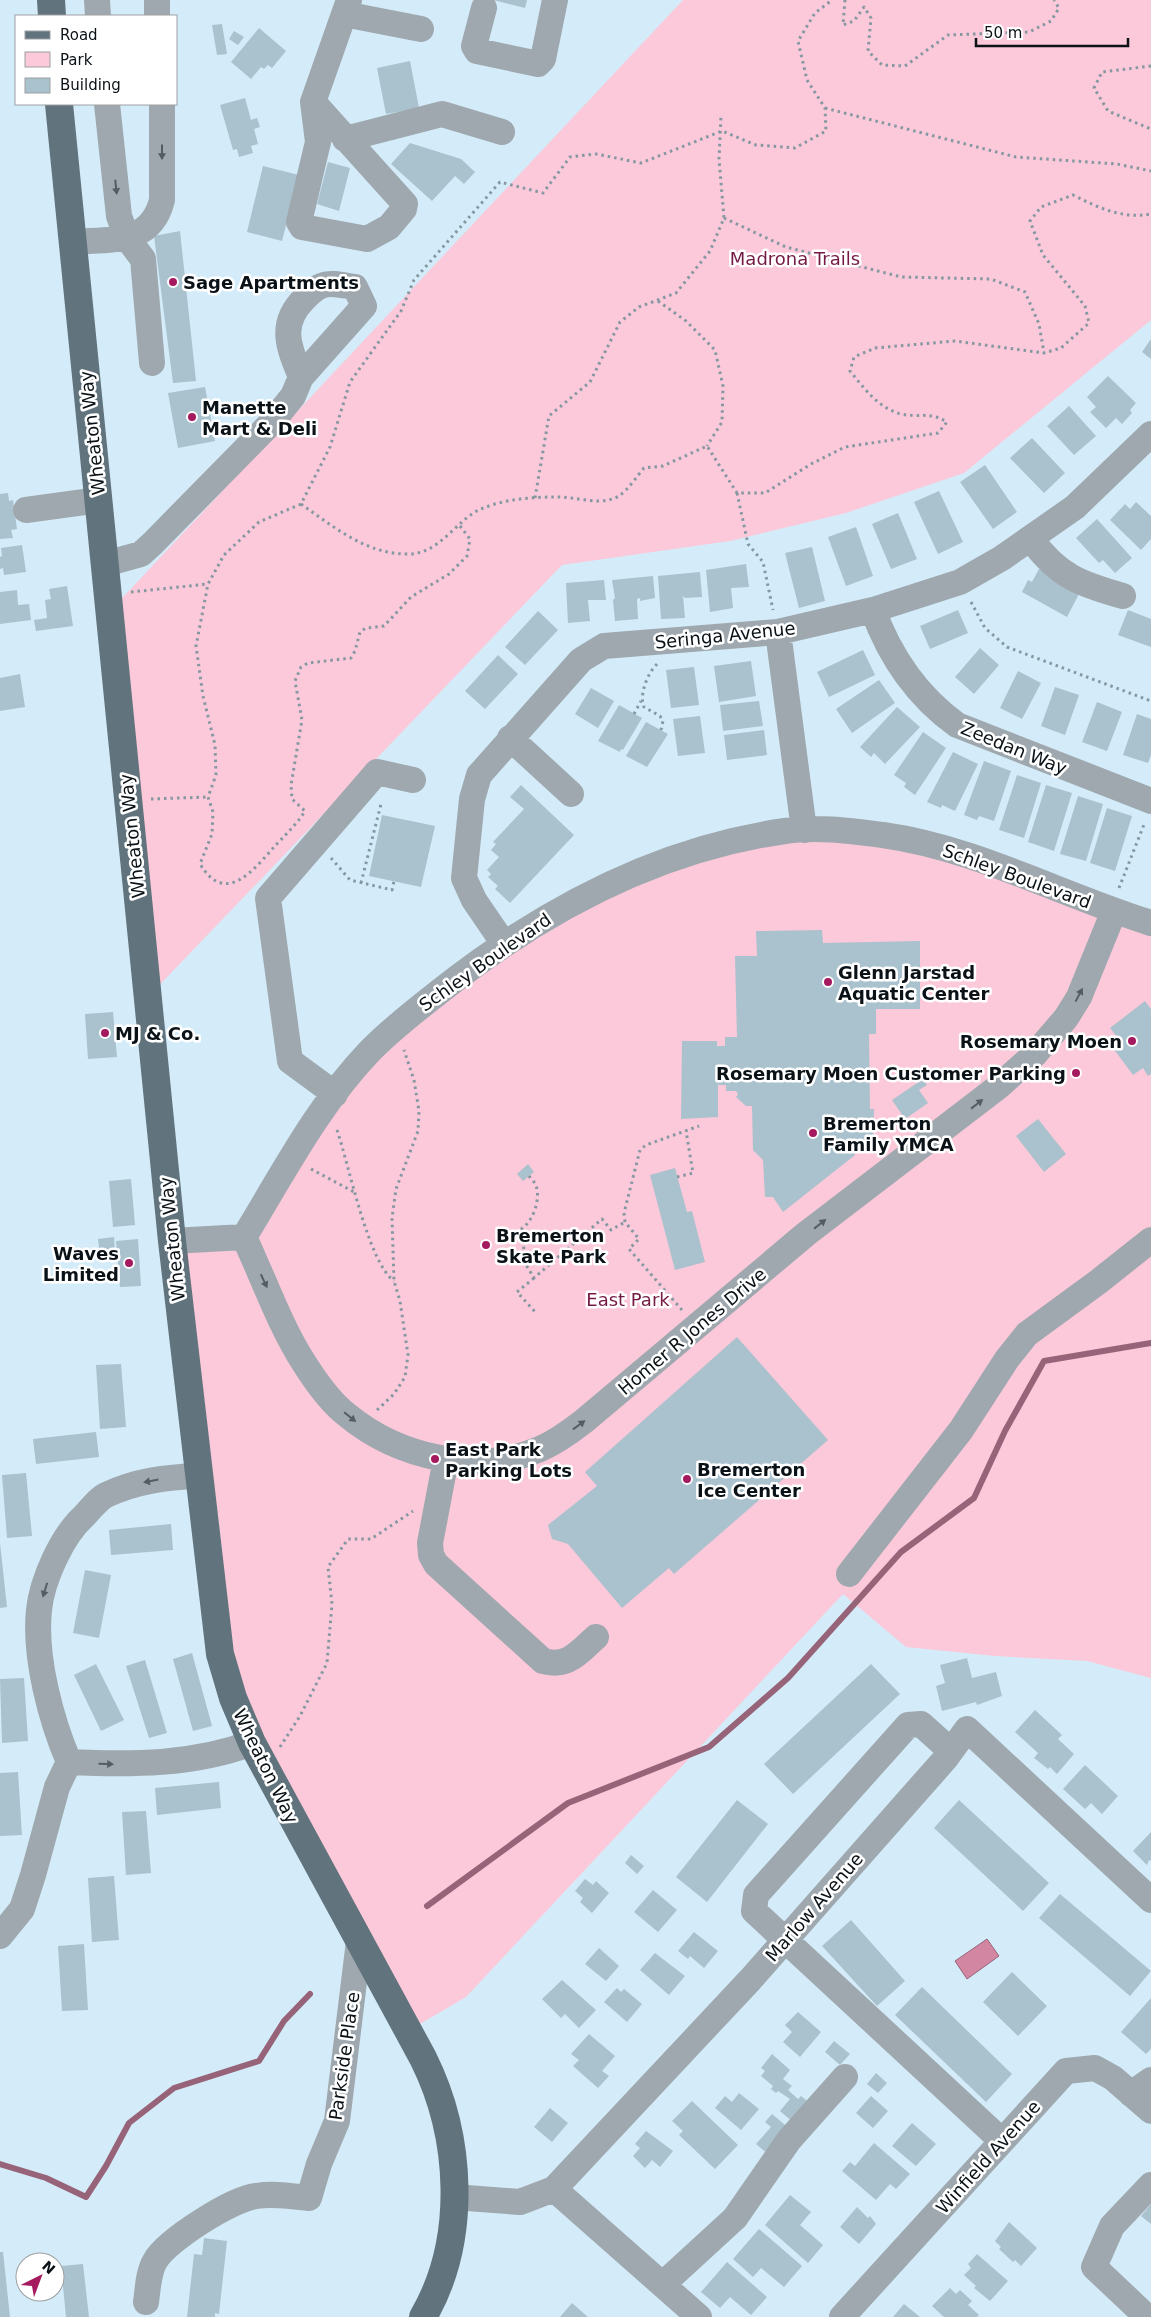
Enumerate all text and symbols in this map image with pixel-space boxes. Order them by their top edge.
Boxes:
legend [15,15,178,105]
scale bar [976,15,1128,47]
text: 50 m [984,24,1022,42]
text: Road [60,26,98,44]
text: Park [60,51,93,69]
text: Building [60,76,121,94]
one-way arrow [158,145,166,161]
one-way arrow [112,179,120,195]
park label: Madrona Trails [730,248,860,269]
place label: Sage Apartments [183,272,359,293]
marker: Sage Apartments [167,276,179,288]
street label: Wheaton Way [75,369,109,496]
place label: Manette Mart & Deli [202,397,317,439]
marker: Manette Mart & Deli [186,411,198,423]
street label: Seringa Avenue [654,617,796,653]
street label: Zeedan Way [958,717,1070,779]
street label: Wheaton Way [115,772,149,899]
street label: Schley Boulevard [940,839,1094,913]
street label: Schley Boulevard [415,909,555,1015]
place label: Glenn Jarstad Aquatic Center [838,962,990,1004]
marker: Glenn Jarstad Aquatic Center [822,976,834,988]
one-way arrow [1075,988,1083,1002]
place label: MJ & Co. [115,1023,200,1044]
marker: MJ & Co. [99,1027,111,1039]
place label: Rosemary Moen [960,1031,1122,1052]
marker: Rosemary Moen [1126,1035,1138,1047]
place label: Rosemary Moen Customer Parking [716,1063,1066,1084]
marker: Rosemary Moen Customer Parking [1070,1067,1082,1079]
one-way arrow [970,1098,983,1109]
place label: Bremerton Family YMCA [823,1113,954,1155]
marker: Bremerton Family YMCA [807,1127,819,1139]
street label: Wheaton Way [155,1175,189,1302]
one-way arrow [813,1218,826,1229]
place label: Bremerton Skate Park [496,1225,607,1267]
marker: Bremerton Skate Park [480,1239,492,1251]
place label: Waves Limited [43,1243,119,1285]
marker: Waves Limited [123,1257,135,1269]
street label: Homer R Jones Drive [614,1263,770,1399]
one-way arrow [261,1274,269,1288]
park label: East Park [586,1289,670,1310]
one-way arrow [343,1412,356,1423]
one-way arrow [572,1420,586,1430]
place label: East Park Parking Lots [445,1439,572,1481]
marker: East Park Parking Lots [429,1453,441,1465]
place label: Bremerton Ice Center [697,1459,805,1501]
marker: Bremerton Ice Center [681,1473,693,1485]
one-way arrow [142,1477,158,1485]
one-way arrow [40,1582,48,1597]
street label: Wheaton Way [229,1705,303,1827]
one-way arrow [99,1760,115,1768]
street label: Marlow Avenue [761,1848,867,1966]
street label: Parkside Place [325,1990,363,2122]
street label: Winfield Avenue [932,2096,1044,2218]
north arrow [15,2252,65,2302]
text: N [39,2257,58,2277]

